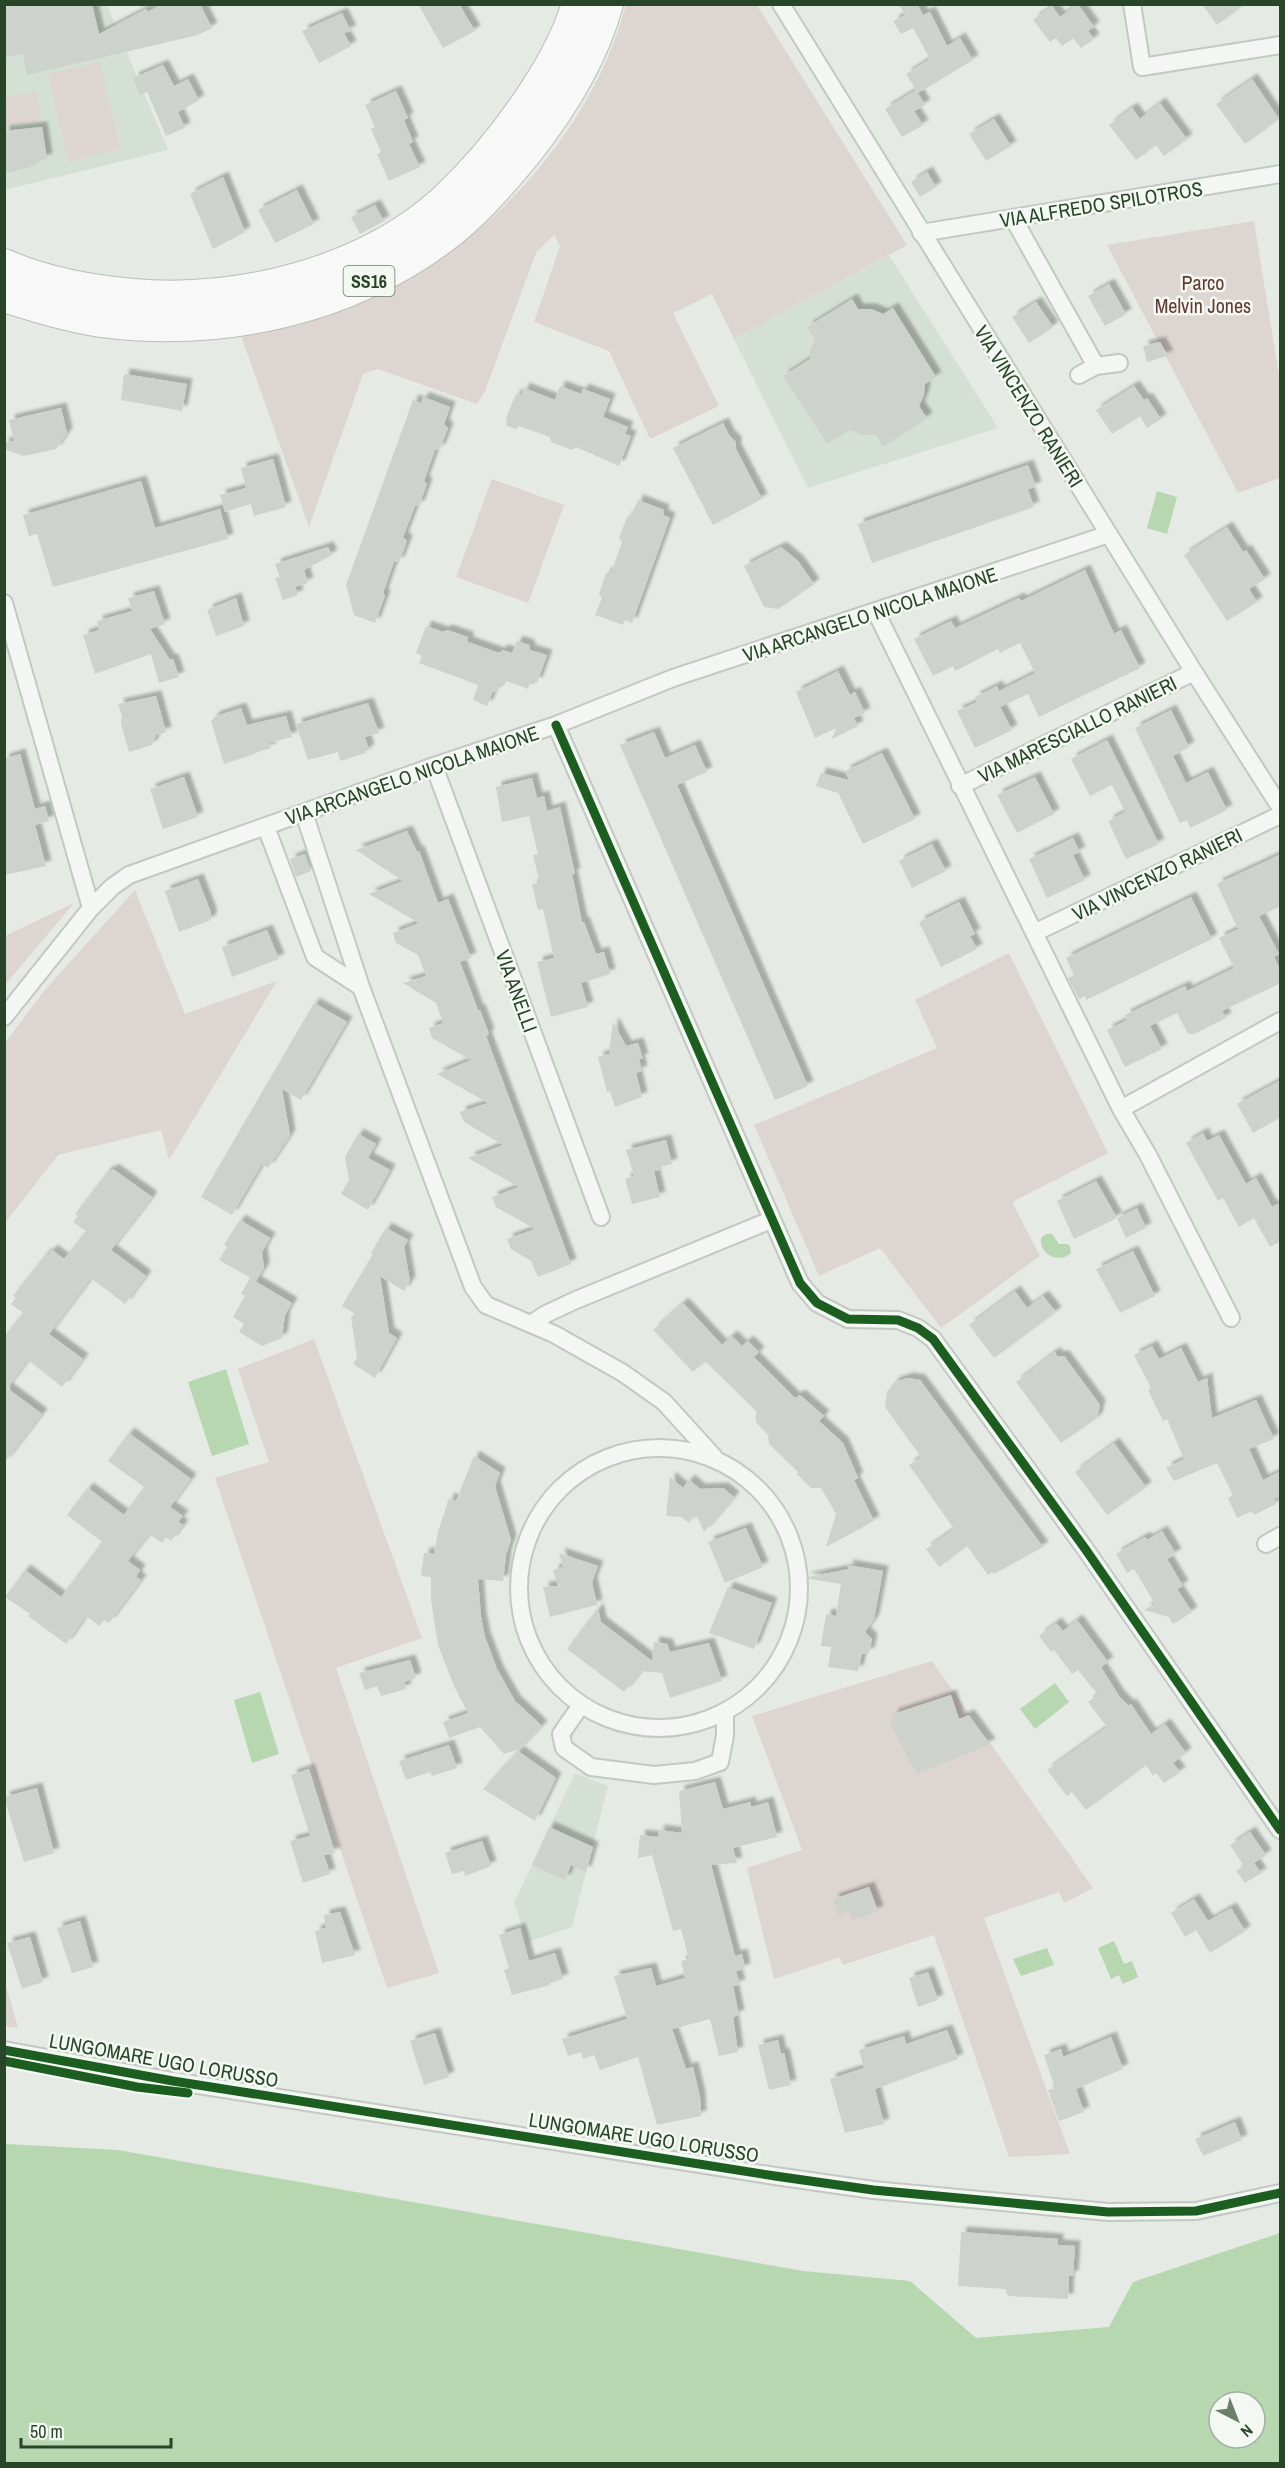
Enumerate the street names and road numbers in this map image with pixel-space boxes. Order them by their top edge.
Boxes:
street label: VIA ALFREDO SPILOTROS [998,175,1204,233]
road number: SS16 [344,266,394,296]
street label: VIA VINCENZO RANIERI [968,320,1090,492]
street label: VIA ARCANGELO NICOLA MAIONE [739,560,1001,668]
street label: VIA MARESCIALLO RANIERI [973,669,1181,789]
street label: VIA ARCANGELO NICOLA MAIONE [282,719,542,831]
street label: VIA VINCENZO RANIERI [1068,821,1246,927]
street label: VIA ANELLI [490,946,544,1036]
street label: LUNGOMARE UGO LORUSSO [47,2027,281,2093]
street label: LUNGOMARE UGO LORUSSO [527,2105,761,2169]

